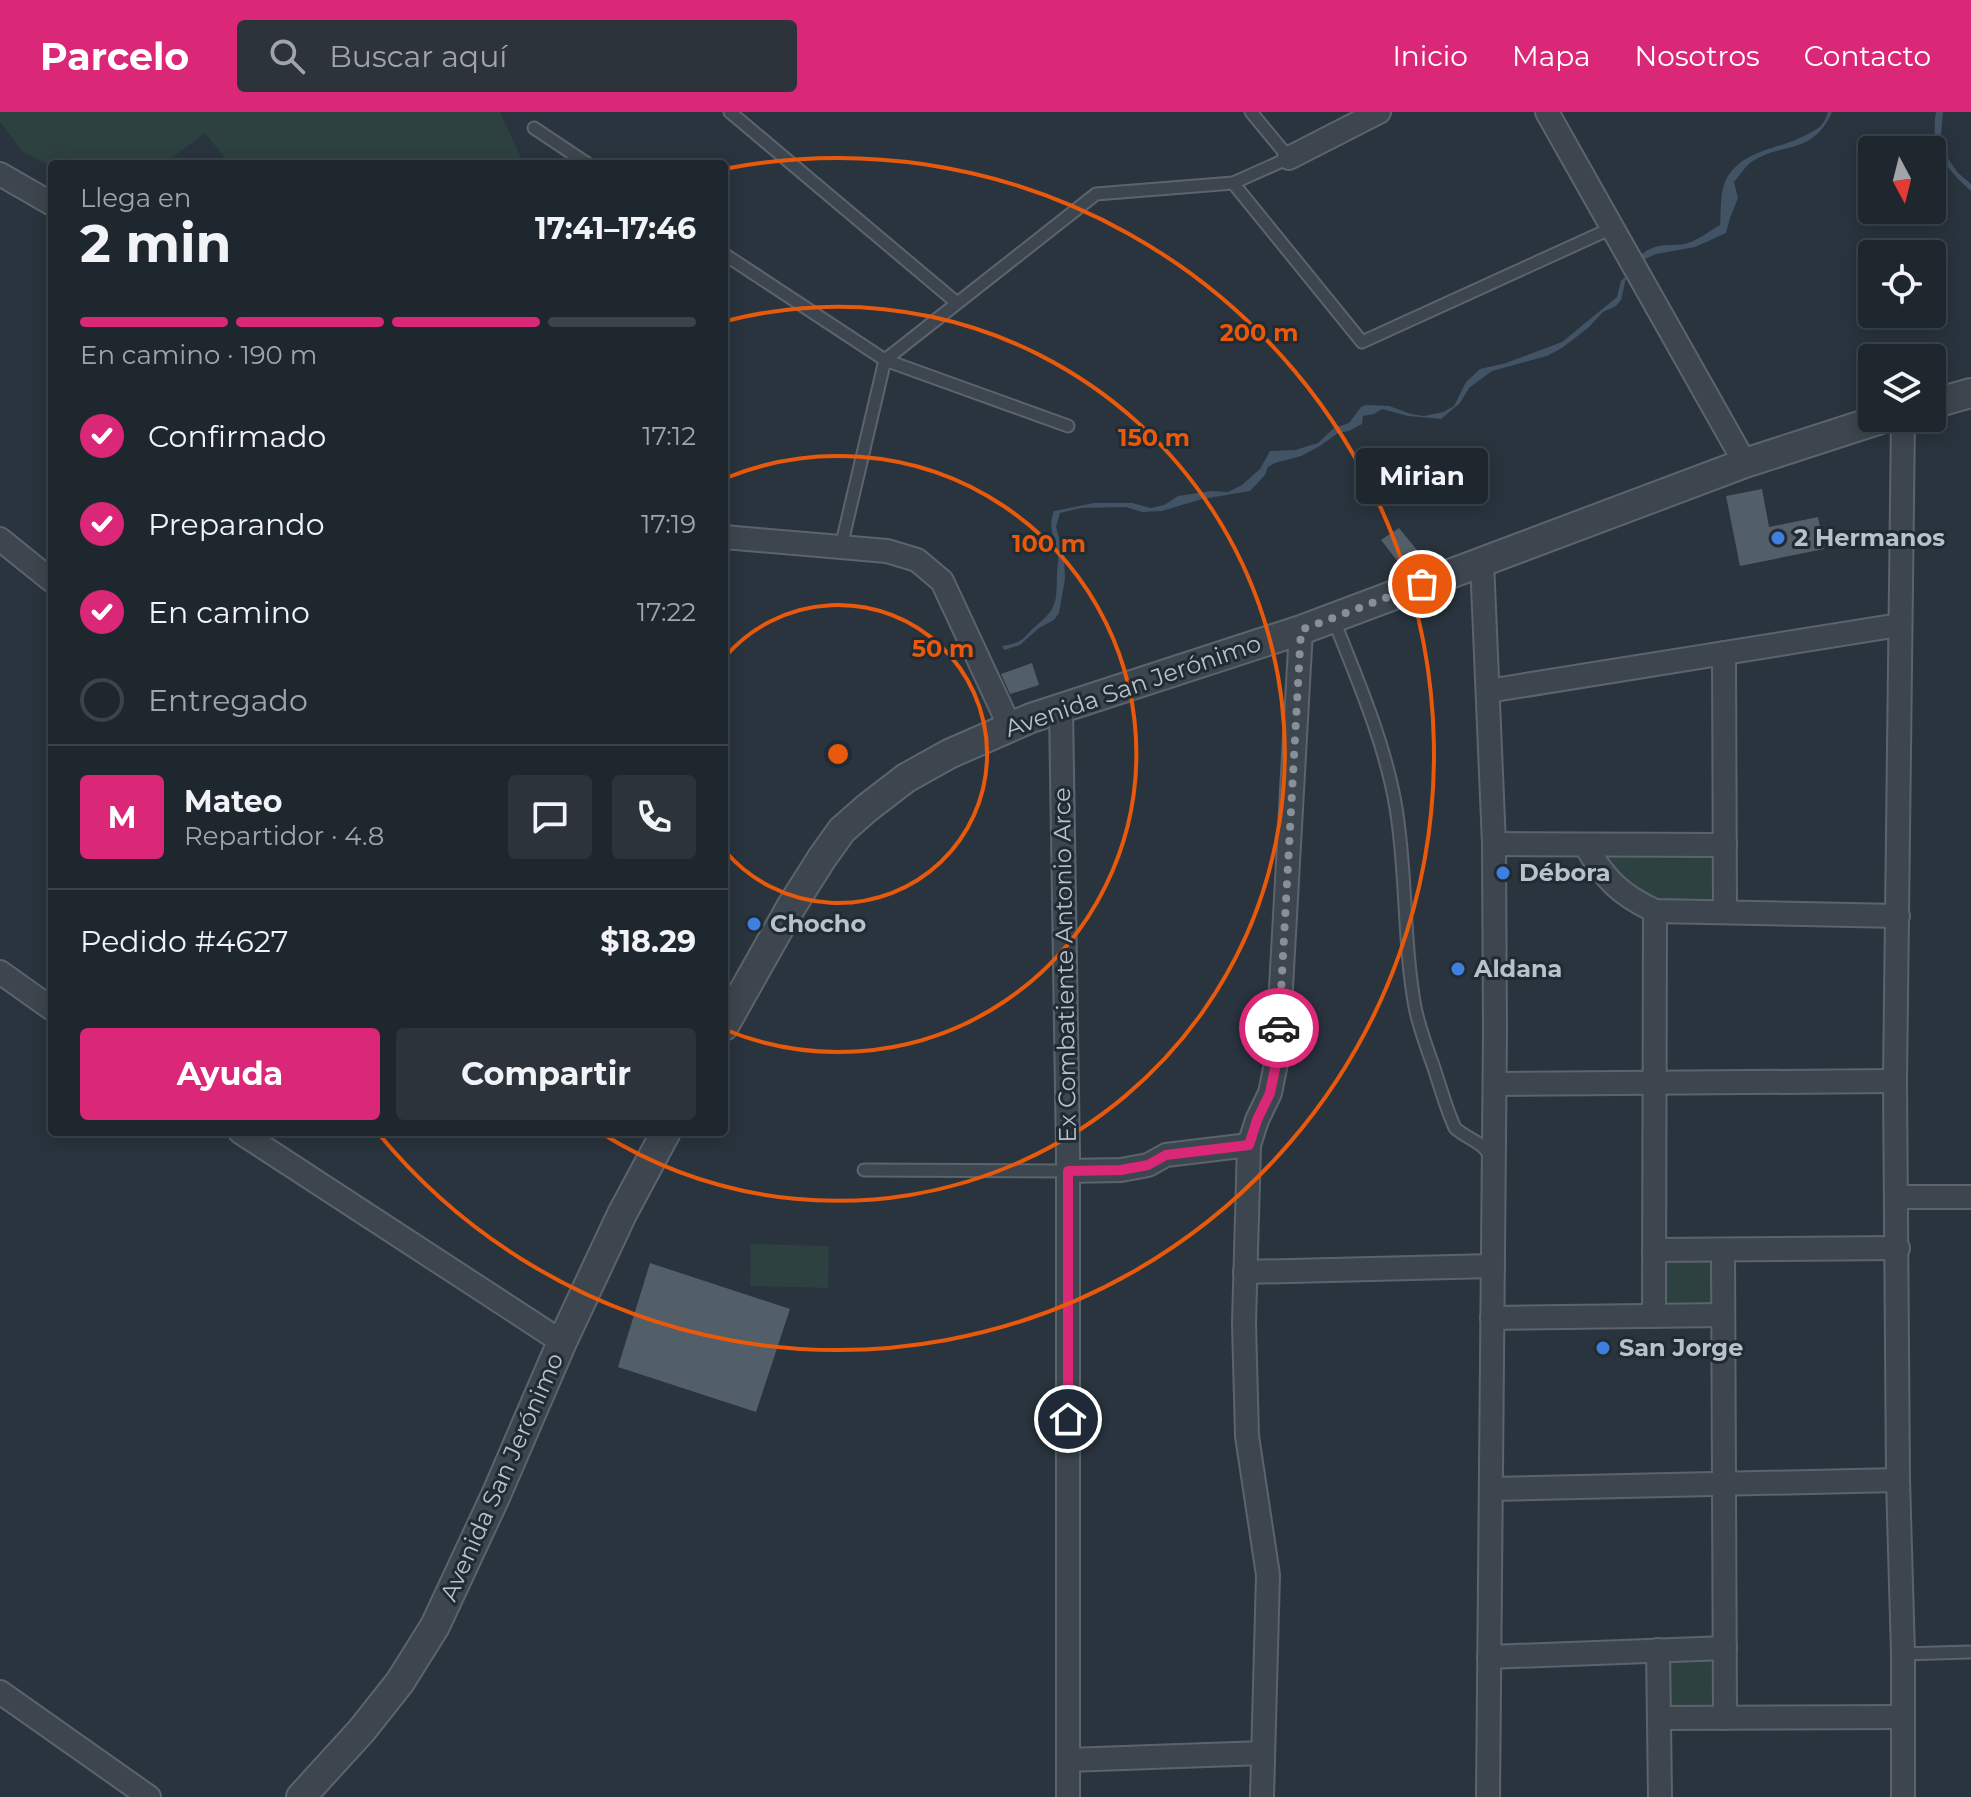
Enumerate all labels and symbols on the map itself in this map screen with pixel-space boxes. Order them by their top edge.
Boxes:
north arrow [1858,136,1946,224]
text: 200 m [1220,318,1298,347]
text: 150 m [1118,423,1190,452]
callout: Mirian [1356,448,1488,504]
place label: 2 Hermanos [1794,523,1945,552]
text: 100 m [1012,529,1086,558]
marker: 2 Hermanos [1769,529,1787,547]
pin [1388,550,1456,618]
street label: Avenida San Jerónimo [1001,628,1265,743]
text: 50 m [912,634,974,663]
centre of rings [824,740,852,768]
street label: Ex Combatiente Antonio Arce [1047,787,1082,1143]
place label: Débora [1519,858,1610,887]
marker: Débora [1494,864,1512,882]
place label: Chocho [770,909,866,938]
marker: Chocho [745,915,763,933]
place label: Aldana [1473,954,1562,983]
marker: Aldana [1449,960,1467,978]
courier [1239,988,1319,1068]
place label: San Jorge [1619,1333,1743,1362]
marker: San Jorge [1594,1339,1612,1357]
street label: Avenida San Jerónimo [434,1348,569,1605]
pin [1034,1385,1102,1453]

